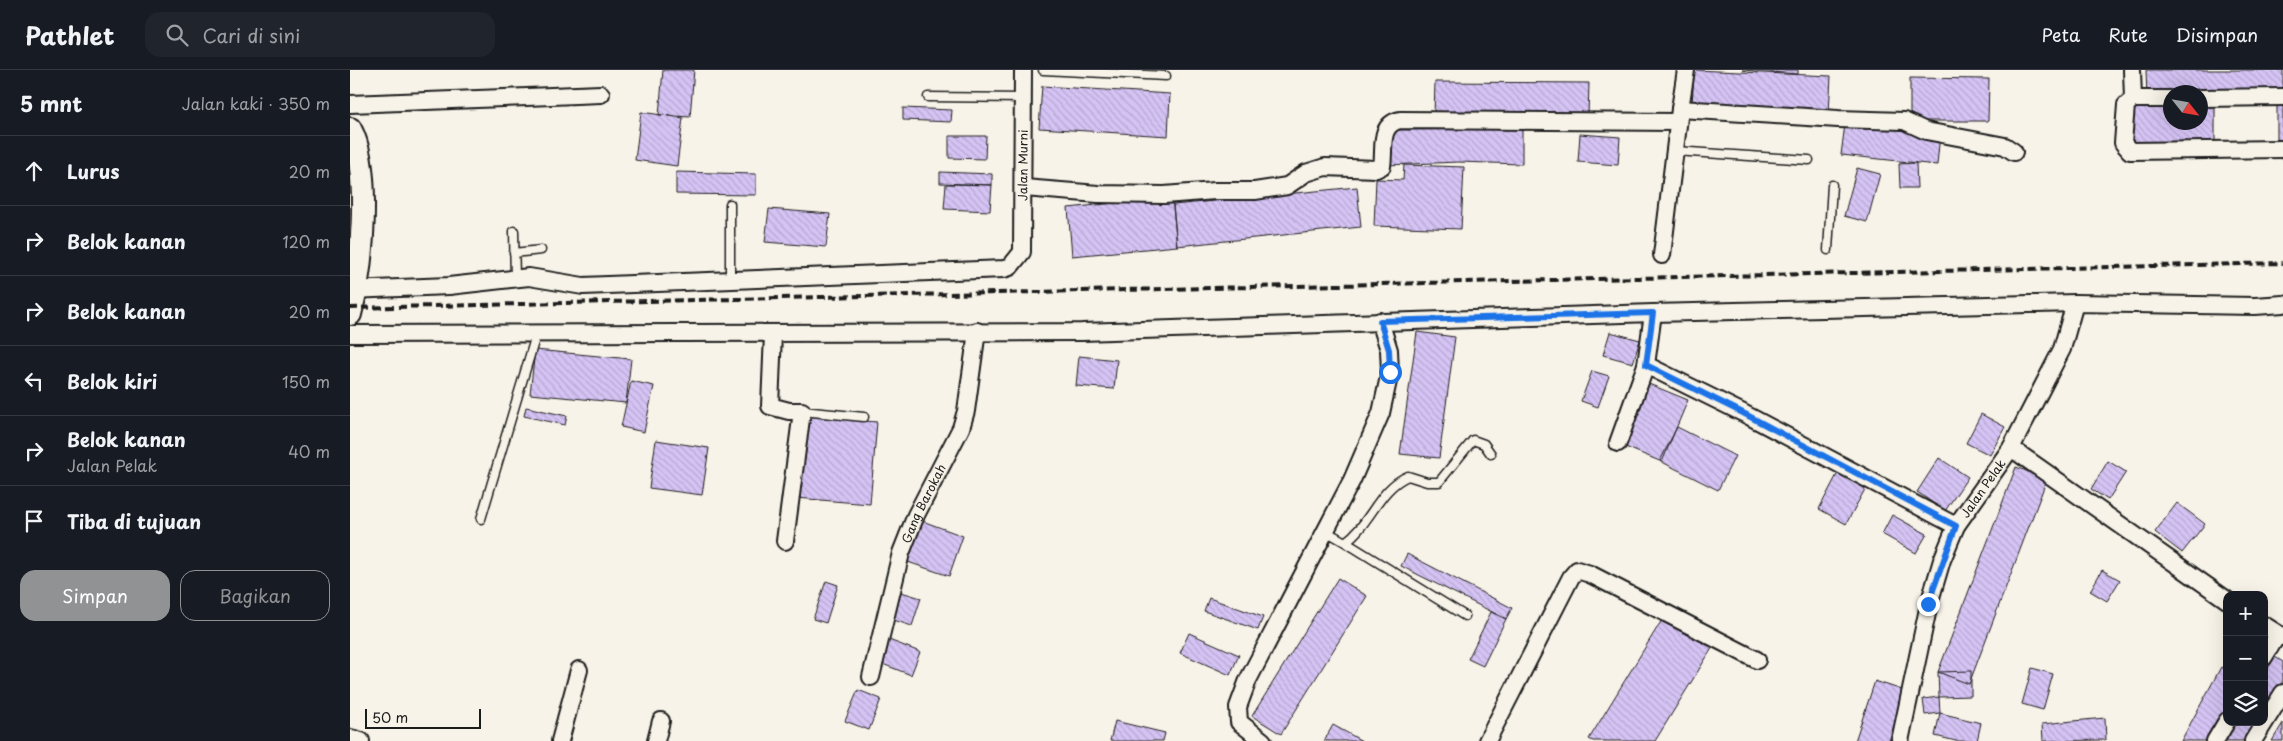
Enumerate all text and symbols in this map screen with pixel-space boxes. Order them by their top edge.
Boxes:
search box [145,12,495,57]
text: Pathlet [25,17,115,53]
icon: search [163,21,191,49]
text: Cari di sini [203,21,300,49]
text: Peta [2041,21,2080,48]
text: Rute [2108,21,2148,48]
text: Disimpan [2176,21,2258,48]
north arrow [2163,85,2208,130]
text: 5 mnt [20,87,83,119]
text: Jalan kaki · 350 m [182,91,330,115]
street label: Jalan Murni [1013,129,1032,201]
icon: ahead [20,157,48,185]
text: Lurus [67,157,120,185]
text: 20 m [289,159,330,183]
icon: right [20,227,48,255]
text: Belok kanan [67,227,186,255]
text: 120 m [283,229,330,253]
icon: right [20,297,48,325]
text: Belok kanan [67,297,186,325]
text: 20 m [289,299,330,323]
route start [1379,361,1402,384]
icon: left [20,367,48,395]
text: Belok kiri [67,367,157,395]
text: 150 m [282,369,330,393]
text: Belok kanan [67,425,186,453]
icon: right [20,437,48,465]
text: 40 m [288,439,330,463]
text: Jalan Pelak [67,453,157,477]
street label: Jalan Pelak [1956,455,2010,521]
street label: Gang Barokah [897,461,950,546]
icon: arrive [20,507,48,535]
text: Tiba di tujuan [67,507,201,535]
button: Simpan [20,570,170,621]
button: Bagikan [180,570,330,621]
map controls [2223,591,2268,726]
button: + [2223,591,2268,636]
route end [1917,593,1940,616]
button: − [2223,636,2268,681]
button: layers [2223,681,2268,726]
scale bar [365,706,481,729]
text: 50 m [372,707,408,728]

